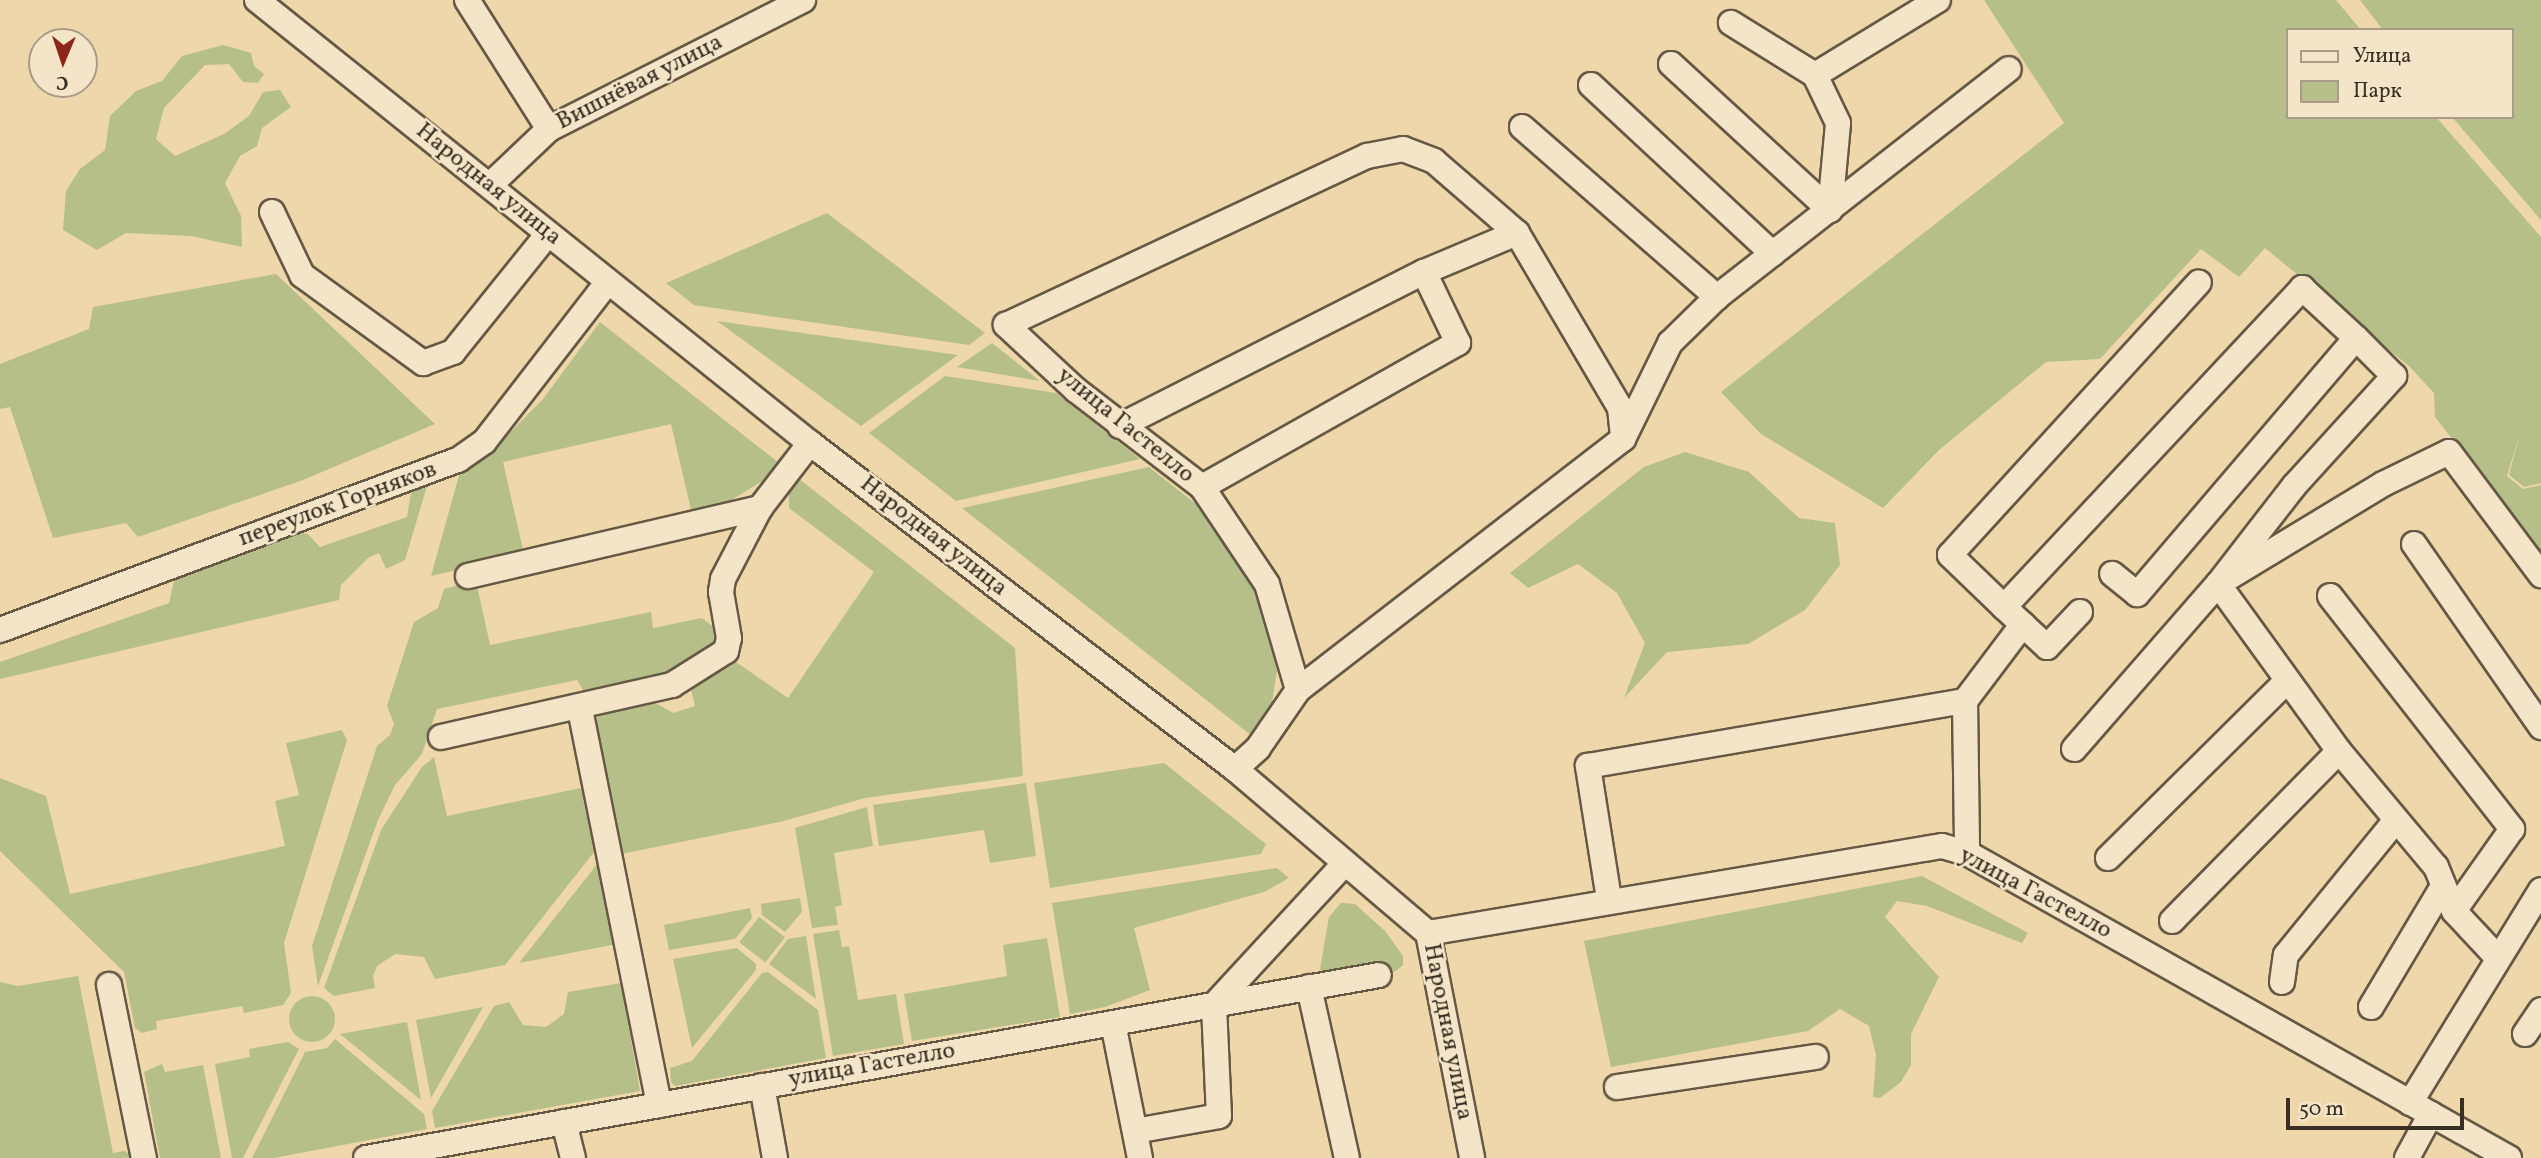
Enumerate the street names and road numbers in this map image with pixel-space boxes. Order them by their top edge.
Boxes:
street label: Вишнёвая улица [552,28,728,138]
street label: Народная улица [409,117,567,253]
street label: улица Гастелло [1050,362,1200,490]
street label: переулок Горняков [235,456,441,554]
street label: Народная улица [853,470,1013,604]
street label: улица Гастелло [1954,842,2116,946]
street label: Народная улица [1416,941,1478,1123]
street label: улица Гастелло [786,1037,958,1095]

